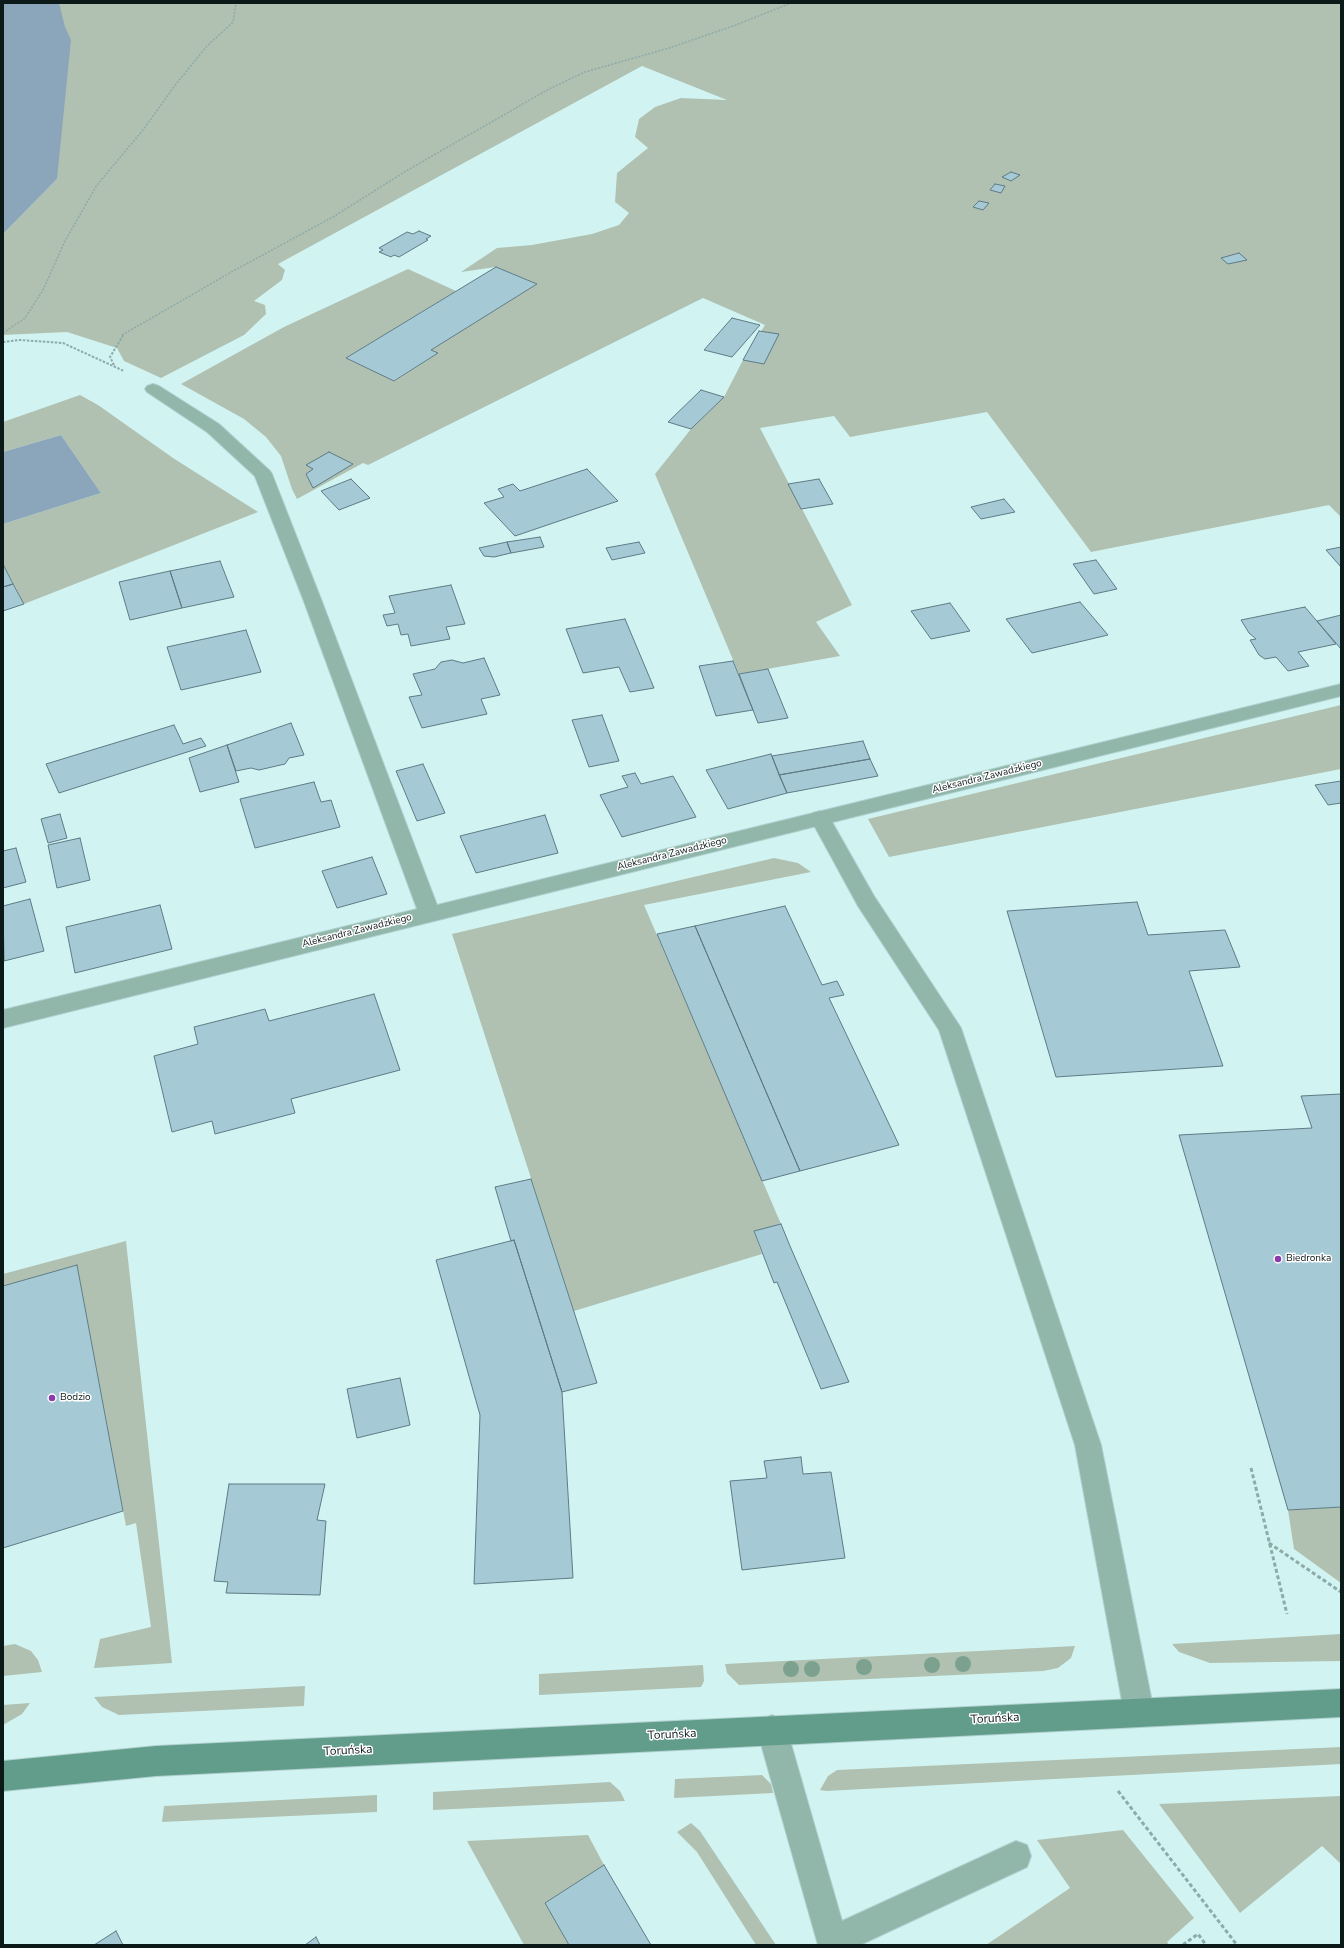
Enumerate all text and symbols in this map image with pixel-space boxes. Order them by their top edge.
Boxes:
street label: Aleksandra Zawadzkiego [931,758,1043,796]
street label: Aleksandra Zawadzkiego [616,835,728,873]
street label: Aleksandra Zawadzkiego [301,912,413,950]
place label: Biedronka [1286,1253,1331,1265]
marker: Biedronka [1273,1254,1283,1264]
place label: Bodzio [60,1392,91,1404]
marker: Bodzio [47,1393,57,1403]
street label: Toruńska [970,1711,1020,1727]
street label: Toruńska [647,1727,697,1743]
street label: Toruńska [323,1743,373,1759]

